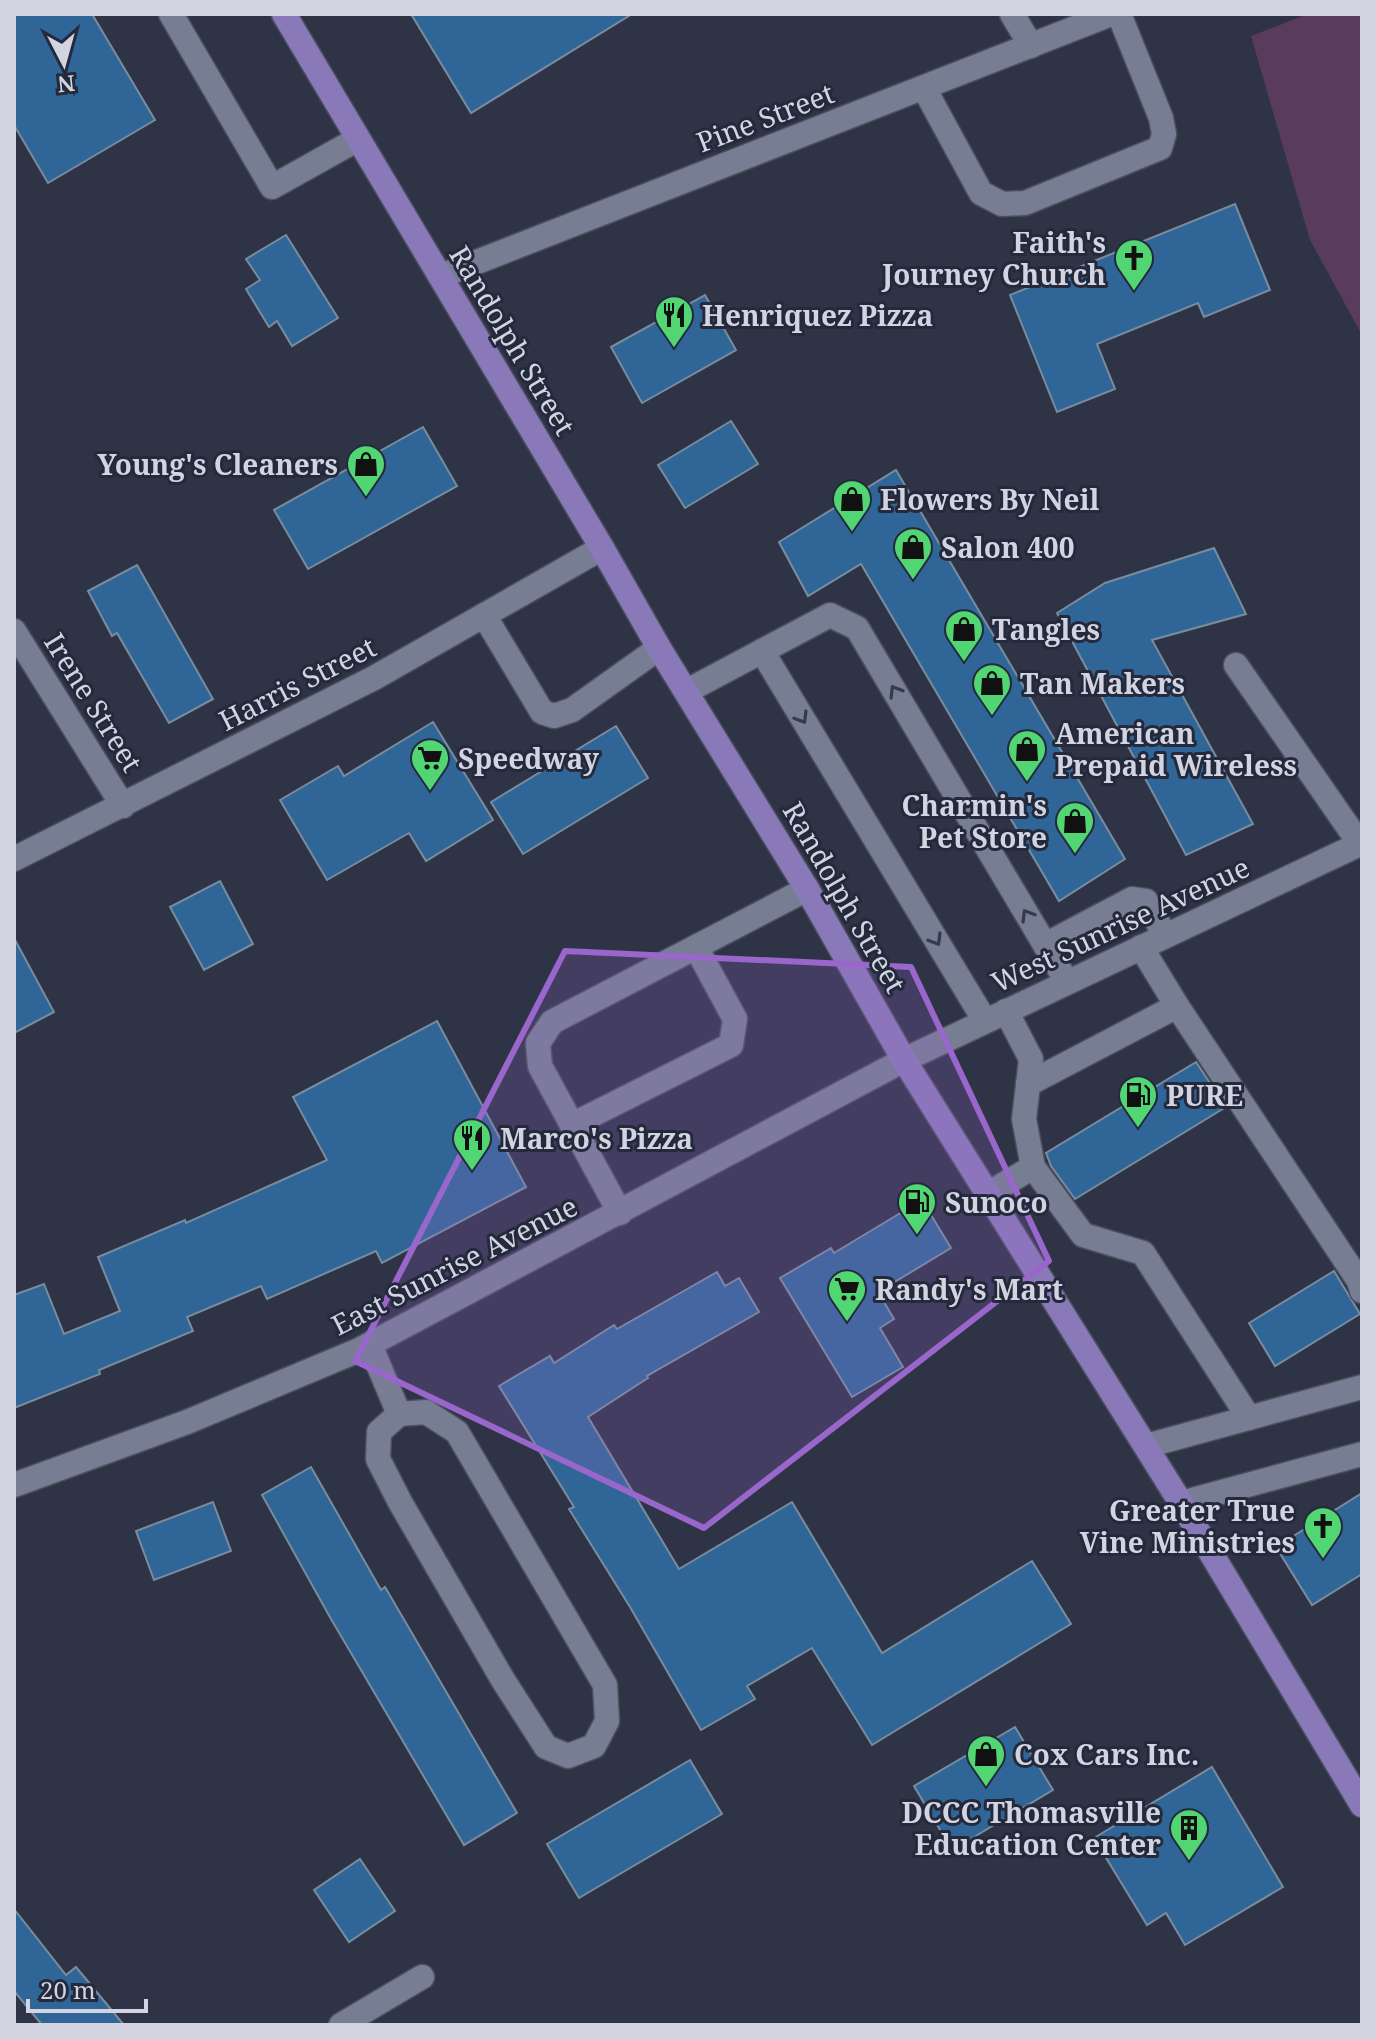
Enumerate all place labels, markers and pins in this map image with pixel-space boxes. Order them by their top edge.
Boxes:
place label: Faith's Journey Church [881,223,1106,293]
church icon: Faith's Journey Church [1113,237,1155,292]
restaurant icon: Henriquez Pizza [653,294,695,349]
place label: Henriquez Pizza [702,296,933,334]
shop icon: Young's Cleaners [345,443,387,498]
place label: Young's Cleaners [97,445,338,483]
shop icon: Flowers By Neil [831,478,873,533]
place label: Flowers By Neil [880,480,1099,518]
shop icon: Salon 400 [892,526,934,581]
place label: Salon 400 [941,528,1074,566]
shop icon: Tangles [943,608,985,663]
place label: Tangles [992,610,1100,648]
shop icon: Tan Makers [971,662,1013,717]
place label: Tan Makers [1020,664,1185,702]
place label: American Prepaid Wireless [1055,714,1297,784]
shop icon: American Prepaid Wireless [1006,728,1048,783]
supermarket icon: Speedway [409,737,451,792]
place label: Speedway [458,739,600,777]
place label: Charmin's Pet Store [902,786,1047,856]
shop icon: Charmin's Pet Store [1054,800,1096,855]
fuel station icon: PURE [1117,1074,1159,1129]
place label: PURE [1166,1076,1243,1114]
restaurant icon: Marco's Pizza [451,1117,493,1172]
place label: Marco's Pizza [500,1119,693,1157]
fuel station icon: Sunoco [896,1181,938,1236]
place label: Sunoco [945,1183,1048,1221]
supermarket icon: Randy's Mart [826,1268,868,1323]
place label: Randy's Mart [875,1270,1063,1308]
place label: Greater True Vine Ministries [1080,1491,1295,1561]
church icon: Greater True Vine Ministries [1302,1505,1344,1560]
shop icon: Cox Cars Inc. [965,1733,1007,1788]
place label: Cox Cars Inc. [1014,1735,1199,1773]
place label: DCCC Thomasville Education Center [901,1793,1161,1863]
building icon: DCCC Thomasville Education Center [1168,1807,1210,1862]

